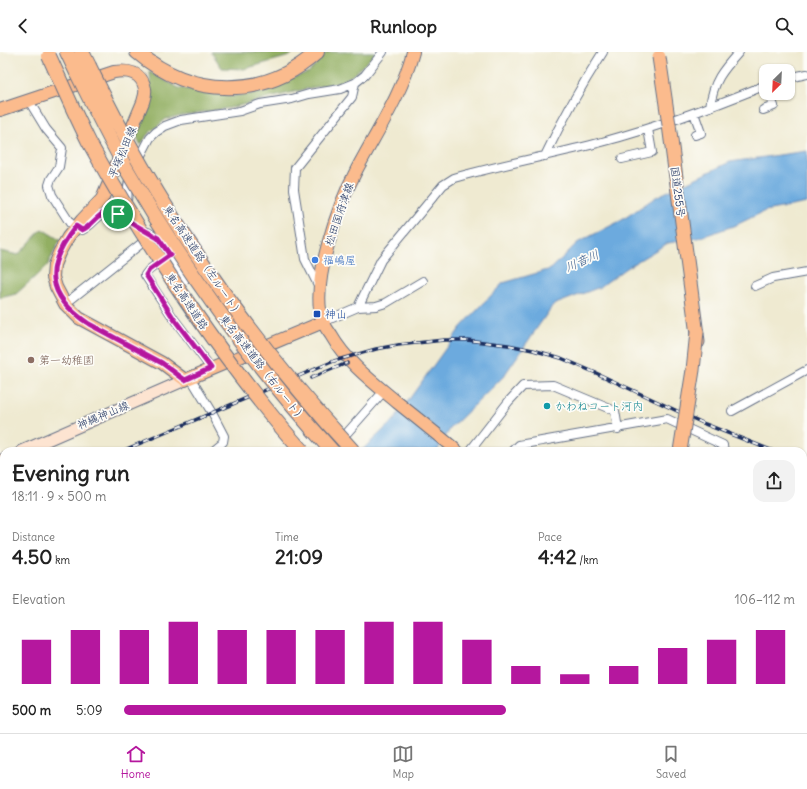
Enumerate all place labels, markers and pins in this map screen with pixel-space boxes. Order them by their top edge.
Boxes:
pin [101,197,135,231]
place label: 福嶋屋 [323,253,356,267]
marker: 福嶋屋 [310,255,320,265]
place label: 神山 [325,307,347,321]
marker: 神山 [312,309,322,319]
place label: 第一幼稚園 [39,353,94,367]
marker: 第一幼稚園 [26,355,36,365]
place label: かわねコート河内 [555,399,643,413]
marker: かわねコート河内 [542,401,552,411]

